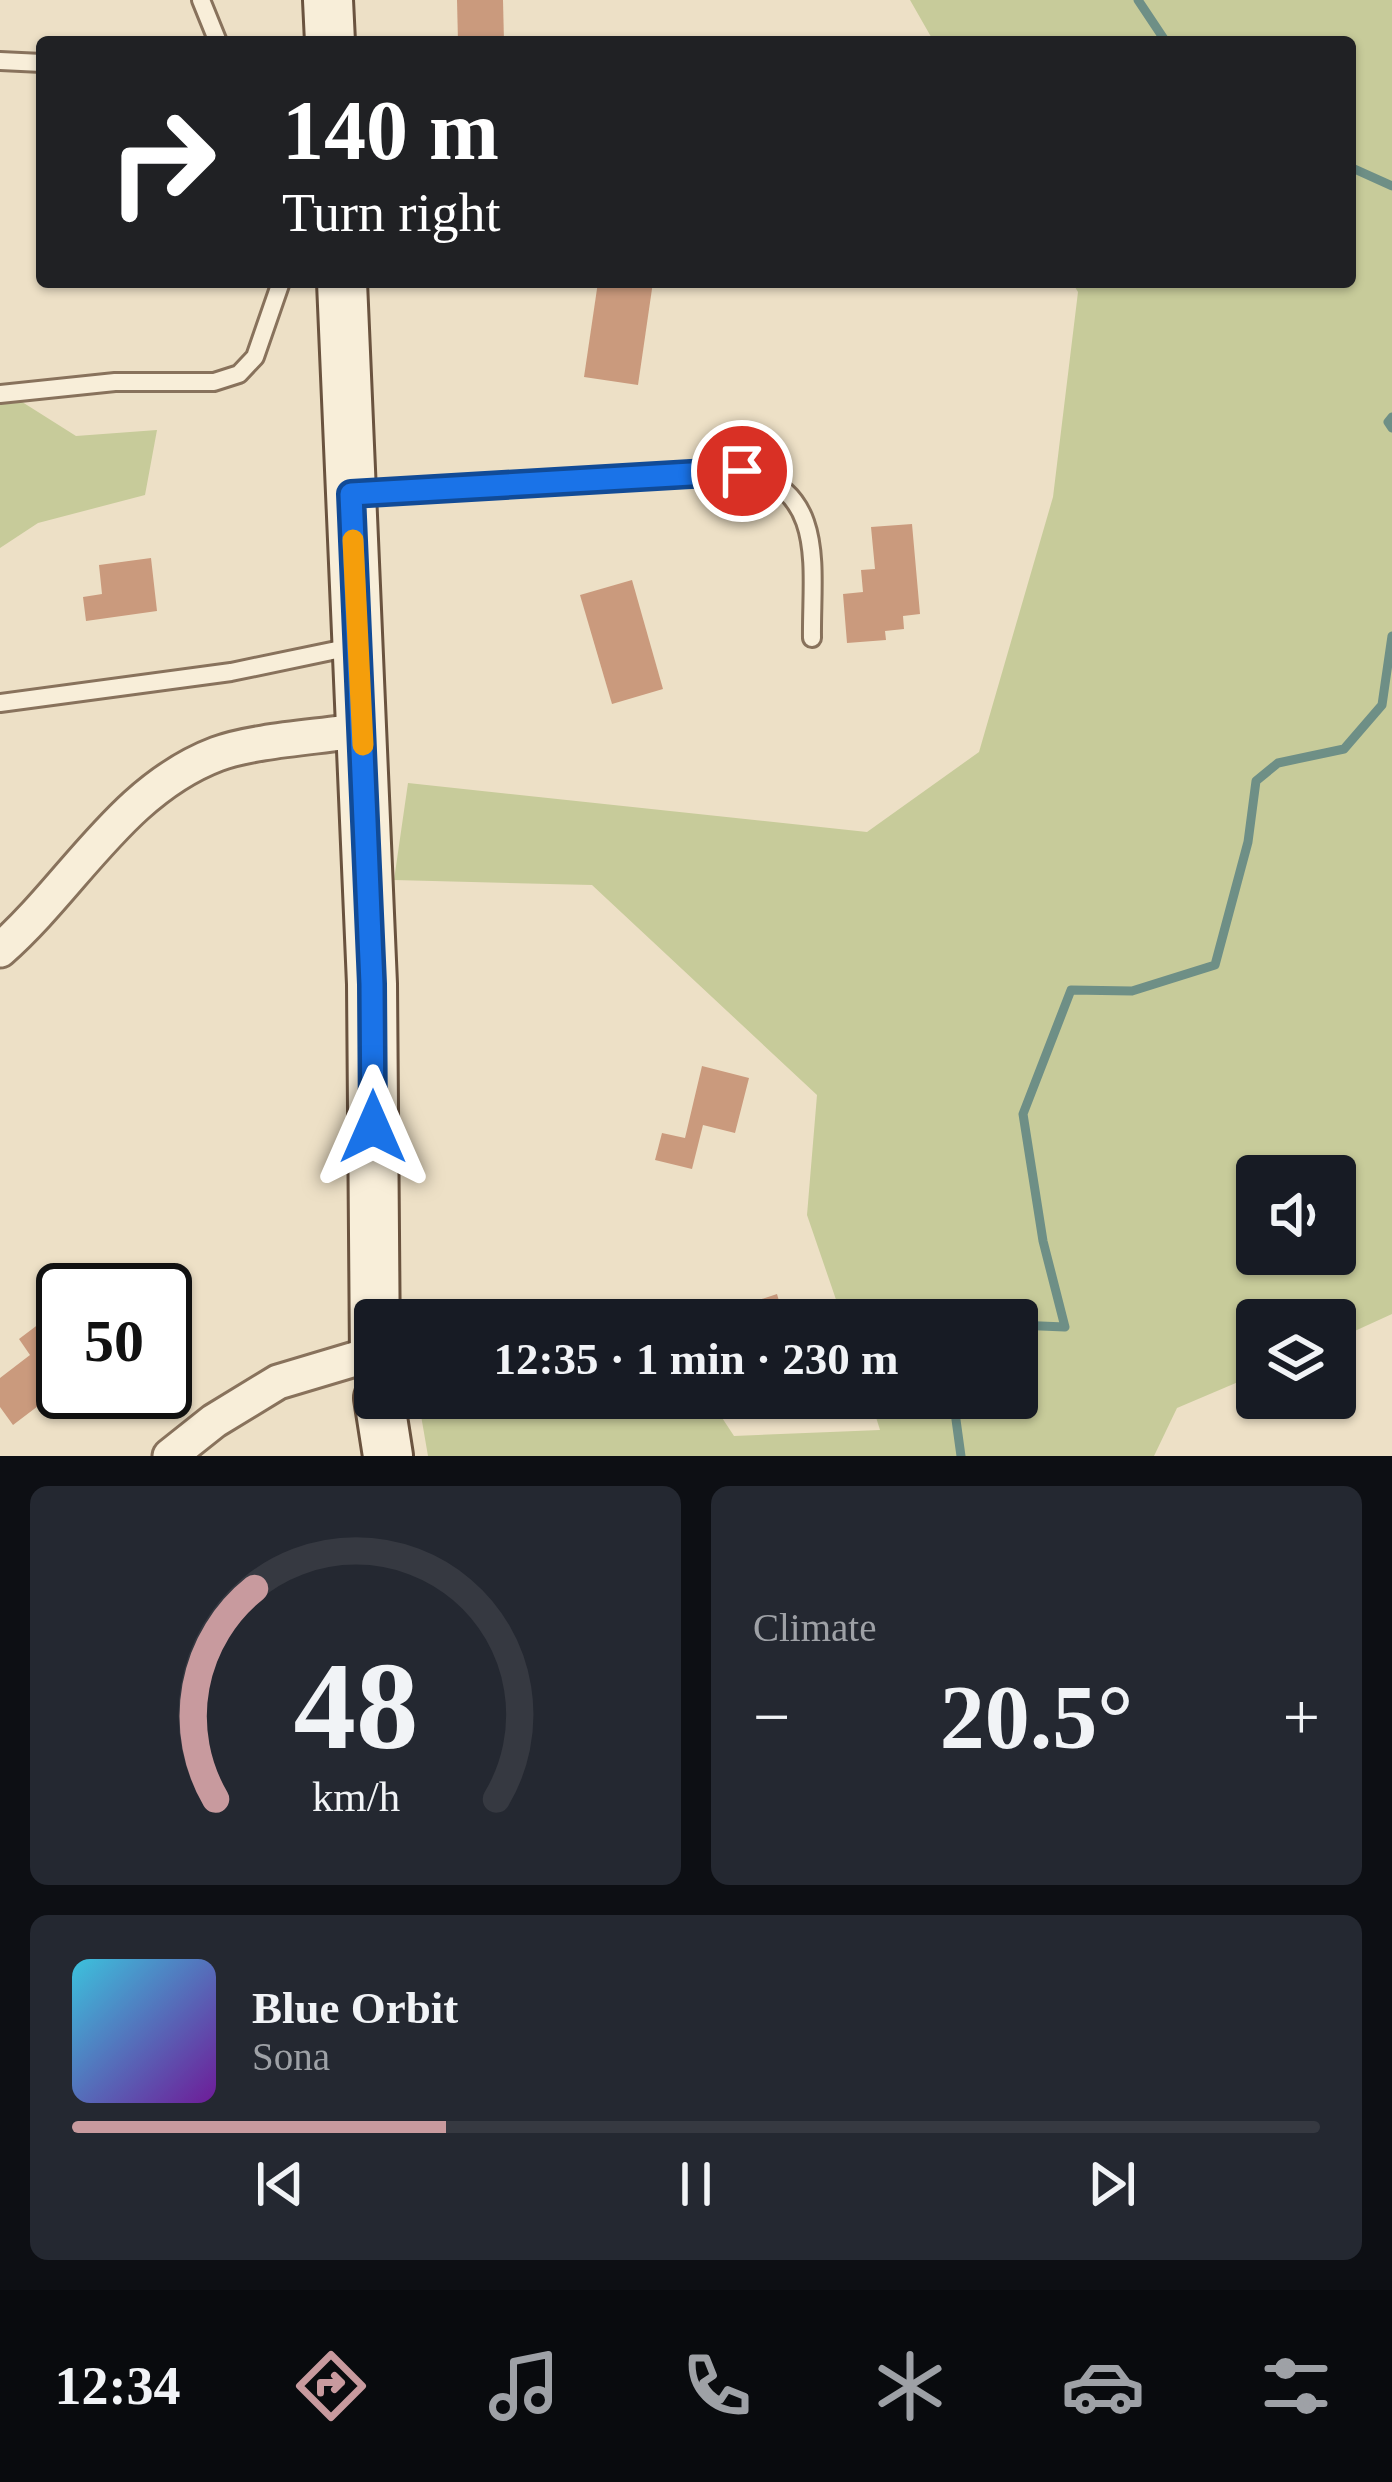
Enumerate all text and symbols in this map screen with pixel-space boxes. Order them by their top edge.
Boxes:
icon: right [84,84,240,240]
text: 140 m [282,84,499,177]
text: Turn right [282,183,501,243]
pin [691,420,793,522]
icon: arrive [709,438,775,504]
position arrow [310,1064,436,1190]
map controls [1236,1155,1356,1419]
button: sound [1236,1155,1356,1275]
speed limit sign: 50 [36,1263,192,1419]
button: layers [1236,1299,1356,1419]
text: 12:35 · 1 min · 230 m [494,1334,899,1384]
text: Climate [753,1606,876,1649]
text: 48 [293,1637,418,1775]
text: 20.5° [940,1668,1133,1767]
text: − [753,1680,790,1753]
text: + [1283,1680,1320,1753]
text: km/h [311,1772,400,1819]
text: Blue Orbit [252,1983,458,2033]
text: Sona [252,2035,330,2078]
icon: previous [247,2151,313,2217]
icon: pause [663,2151,729,2217]
icon: next [1079,2151,1145,2217]
icon: directions [289,2344,373,2428]
icon: music [482,2344,566,2428]
icon: phone [675,2344,759,2428]
icon: climate [868,2344,952,2428]
icon: car [1061,2344,1145,2428]
icon: filters [1254,2344,1338,2428]
text: 12:34 [54,2356,180,2416]

